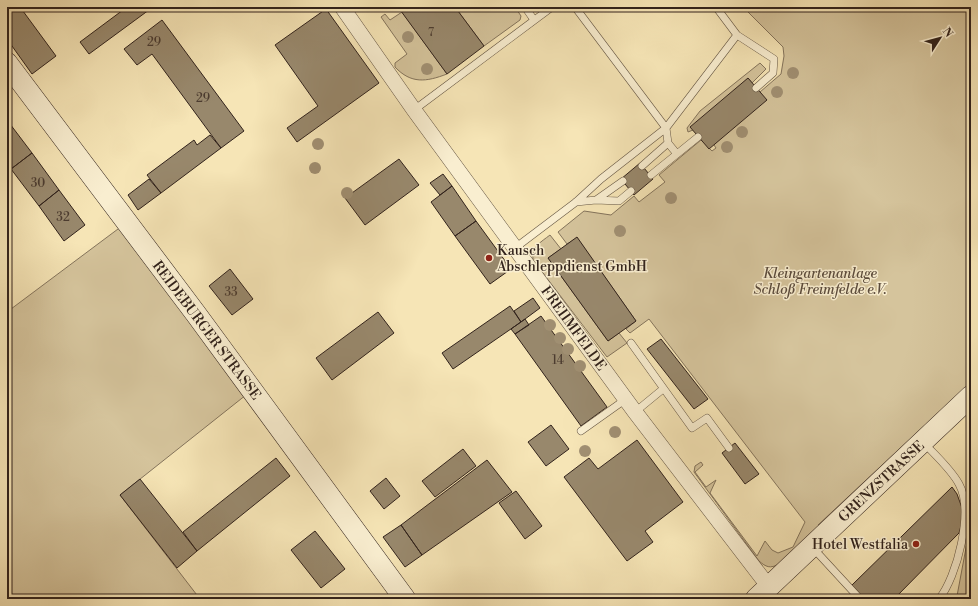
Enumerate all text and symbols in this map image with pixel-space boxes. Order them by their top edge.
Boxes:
north arrow [920,18,960,58]
house number: 7 [428,25,434,40]
text: N [939,25,956,41]
house number: 29 [147,35,161,50]
house number: 29 [196,91,210,106]
house number: 30 [31,176,45,191]
house number: 32 [56,210,70,225]
place label: Kausch Abschleppdienst GmbH [496,242,648,276]
marker: Kausch Abschleppdienst GmbH [484,253,494,263]
street label: REIDEBURGER STRASSE [148,257,264,404]
park label: Kleingartenanlage Schloß Freimfelde e.V. [753,265,887,299]
street label: FREIIMFELDE [536,283,610,374]
house number: 33 [224,285,238,300]
house number: 14 [552,353,564,368]
street label: GRENZSTRASSE [835,437,929,526]
place label: Hotel Westfalia [812,536,909,554]
marker: Hotel Westfalia [911,539,921,549]

